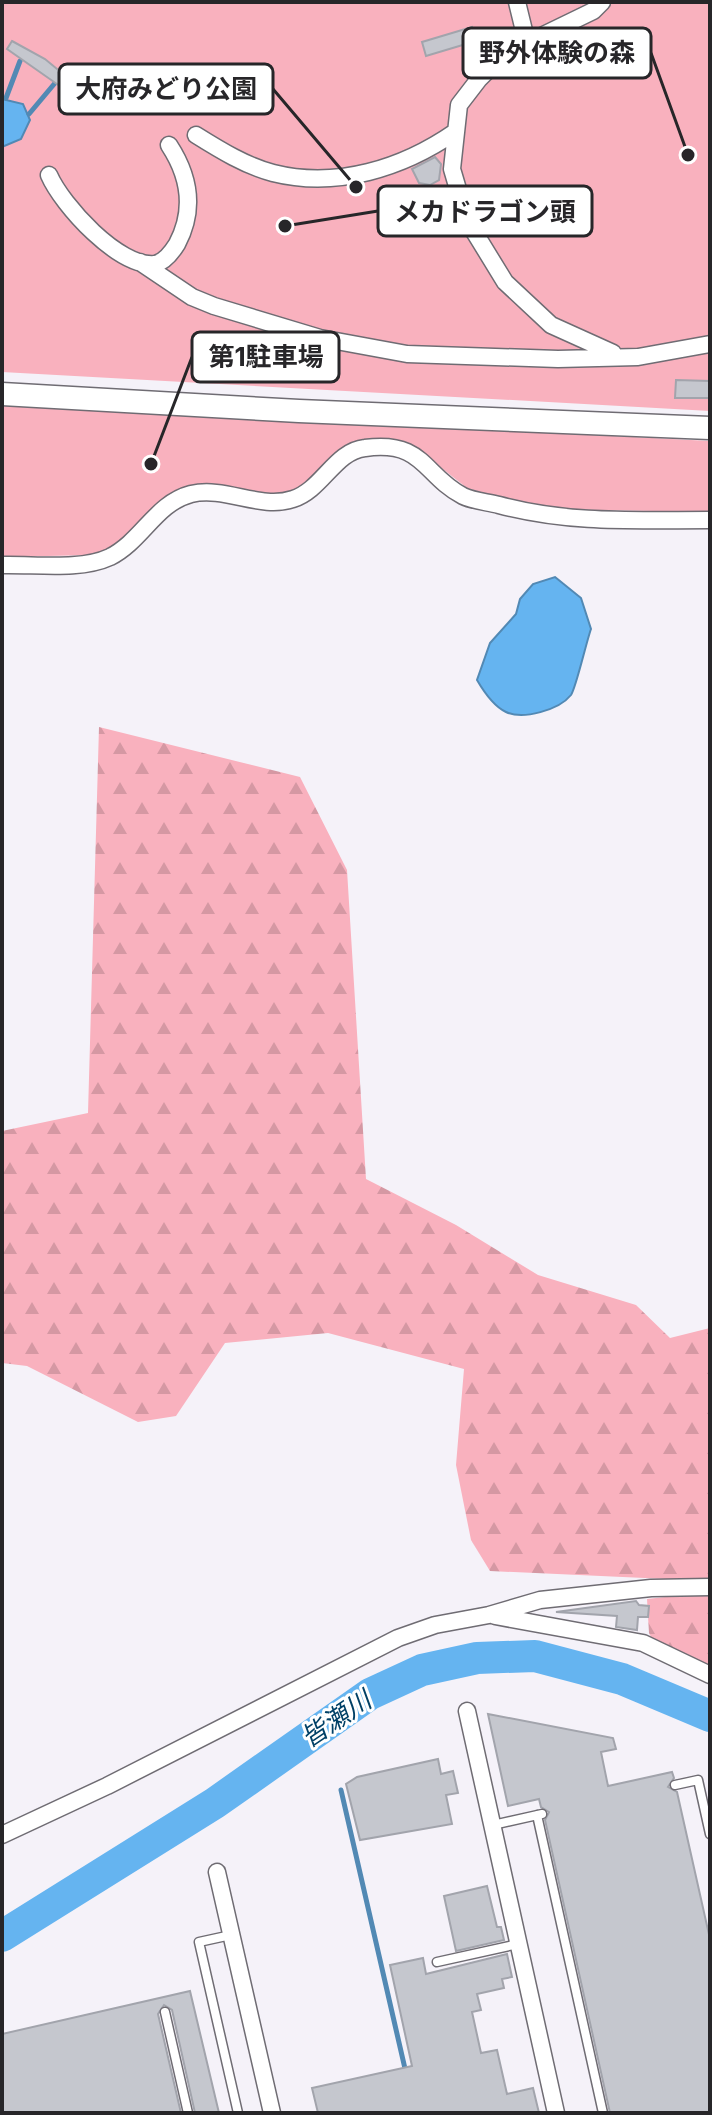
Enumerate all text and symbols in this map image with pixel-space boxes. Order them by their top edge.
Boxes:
callout: 野外体験の森 [463,28,651,78]
text: 野外体験の森 [479,37,635,68]
callout: 大府みどり公園 [59,64,273,114]
text: 大府みどり公園 [75,73,257,104]
callout: メカドラゴン頭 [378,186,592,236]
text: メカドラゴン頭 [394,196,576,227]
callout: 第1駐車場 [192,332,339,382]
text: 第1駐車場 [208,341,324,372]
water label: 皆瀬川 [295,1682,379,1753]

